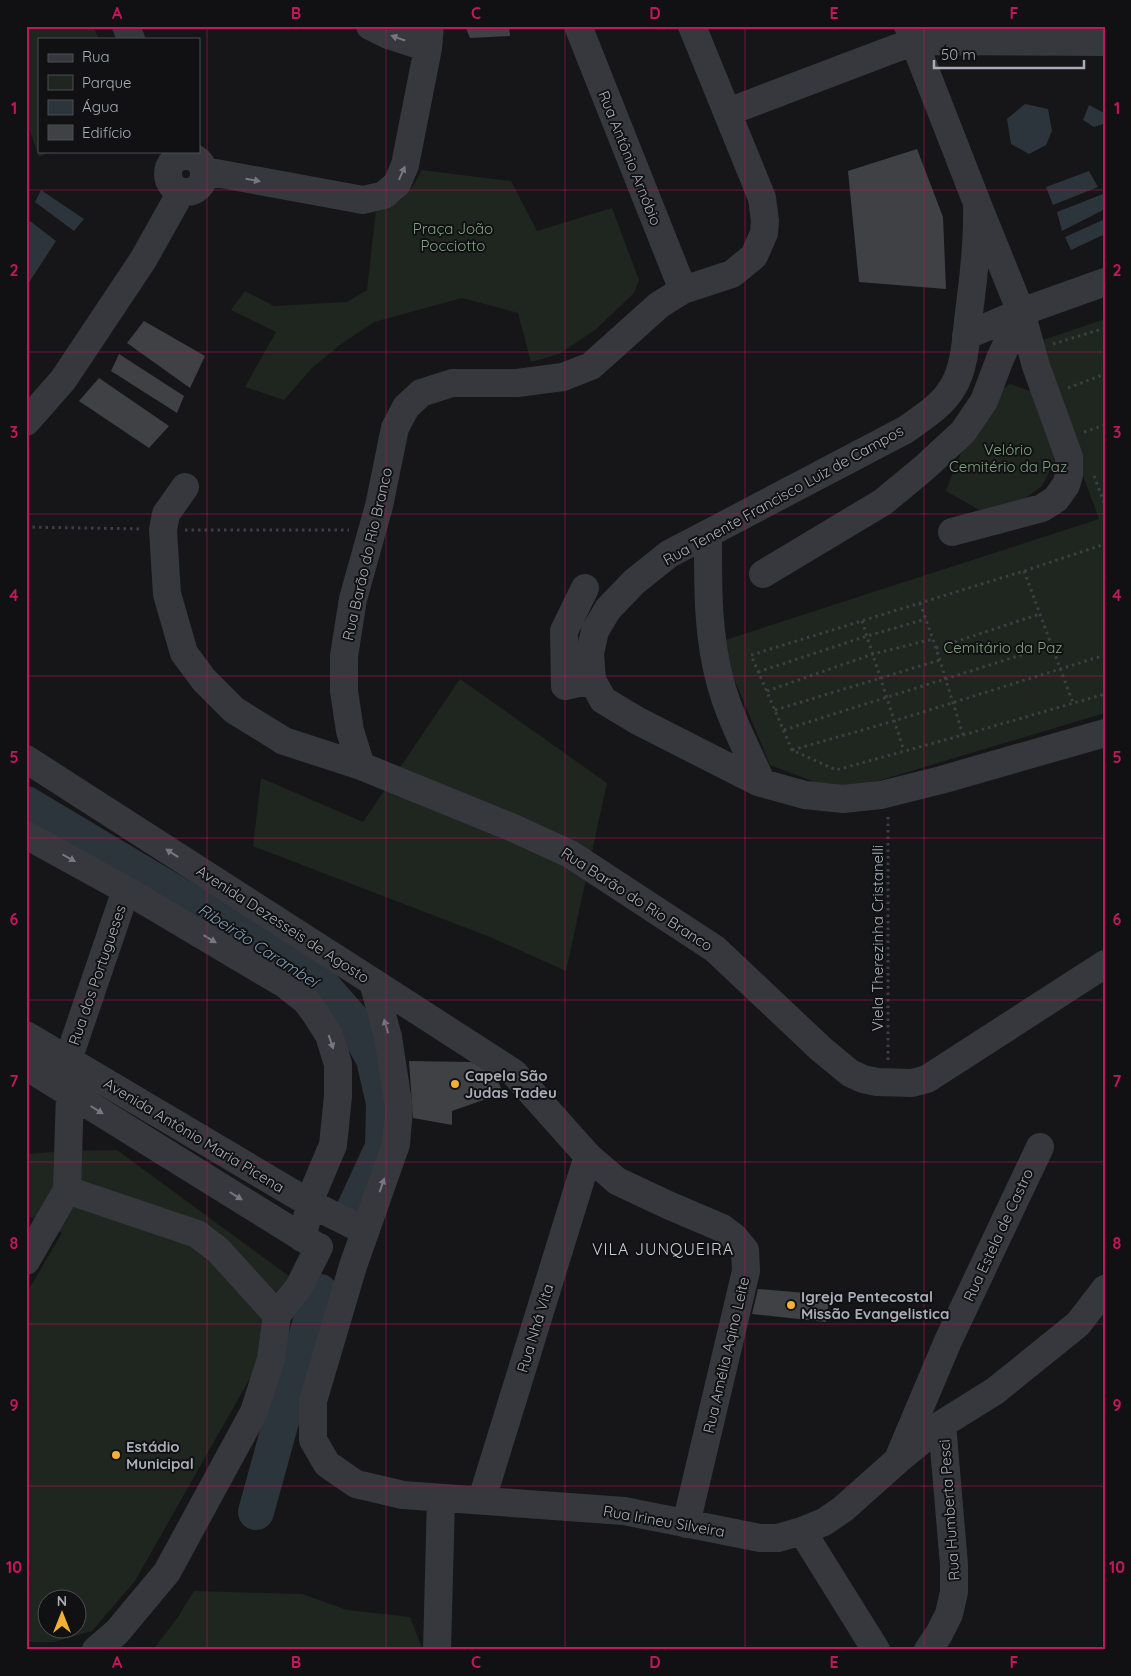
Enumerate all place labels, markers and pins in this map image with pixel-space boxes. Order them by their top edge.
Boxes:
place label: Capela São Judas Tadeu [465,1066,557,1102]
marker: Capela São Judas Tadeu [449,1078,461,1090]
place label: Igreja Pentecostal Missão Evangelistica [801,1287,949,1323]
marker: Igreja Pentecostal Missão Evangelistica [785,1299,797,1311]
place label: Estádio Municipal [126,1437,194,1473]
marker: Estádio Municipal [110,1449,122,1461]

